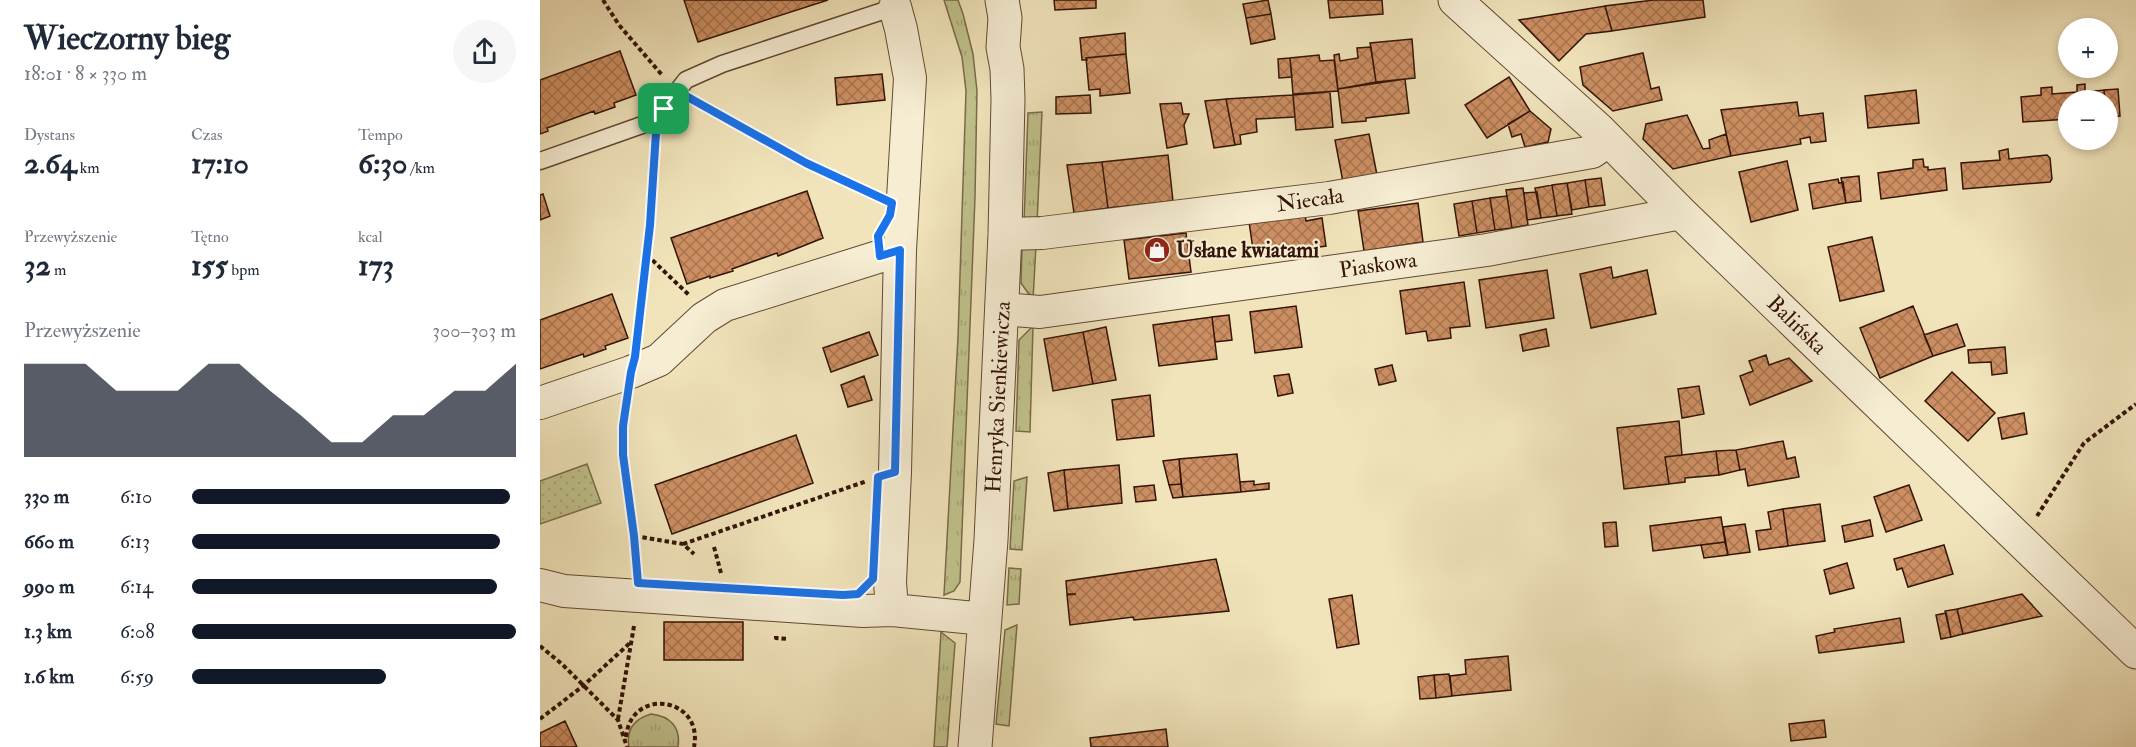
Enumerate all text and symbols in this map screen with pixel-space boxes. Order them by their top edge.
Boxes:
text: Wieczorny bieg [24,18,230,59]
map controls [2058,18,2118,150]
button: + [2058,18,2118,78]
button: share [453,20,516,83]
text: 18:01 · 8 × 330 m [24,61,147,86]
pin [638,83,689,134]
button: − [2058,90,2118,150]
icon: arrive [647,92,680,125]
text: Dystans [24,125,75,145]
text: Czas [191,125,222,145]
text: Tempo [358,125,403,145]
text: 2.64 [24,145,76,182]
text: 17:10 [191,145,249,182]
text: 6:30 [358,145,407,182]
text: km [76,158,100,178]
text: /km [407,158,435,178]
street label: Niecała [1275,181,1346,219]
text: Przewyższenie [24,227,117,247]
text: Tętno [191,227,229,247]
text: kcal [358,227,383,247]
shop icon: Usłane kwiatami [1142,235,1172,265]
place label: Usłane kwiatami [1176,236,1319,264]
street label: Piaskowa [1337,246,1420,284]
text: 32 [24,247,51,284]
text: 155 [191,247,228,284]
text: 173 [358,247,394,284]
text: m [51,260,67,280]
text: bpm [228,260,260,280]
street label: Balińska [1761,289,1834,361]
street label: Henryka Sienkiewicza [979,299,1017,494]
text: Przewyższenie [24,318,141,343]
text: 300–303 m [432,318,516,343]
text: 330 m [24,484,69,509]
text: 6:10 [120,484,152,509]
text: 660 m [24,529,74,554]
text: 6:13 [120,529,150,554]
text: 990 m [24,574,74,599]
text: 6:14 [120,574,153,599]
text: 1.3 km [24,619,72,644]
text: 6:08 [120,619,155,644]
text: 1.6 km [24,664,74,689]
text: 6:59 [120,664,154,689]

